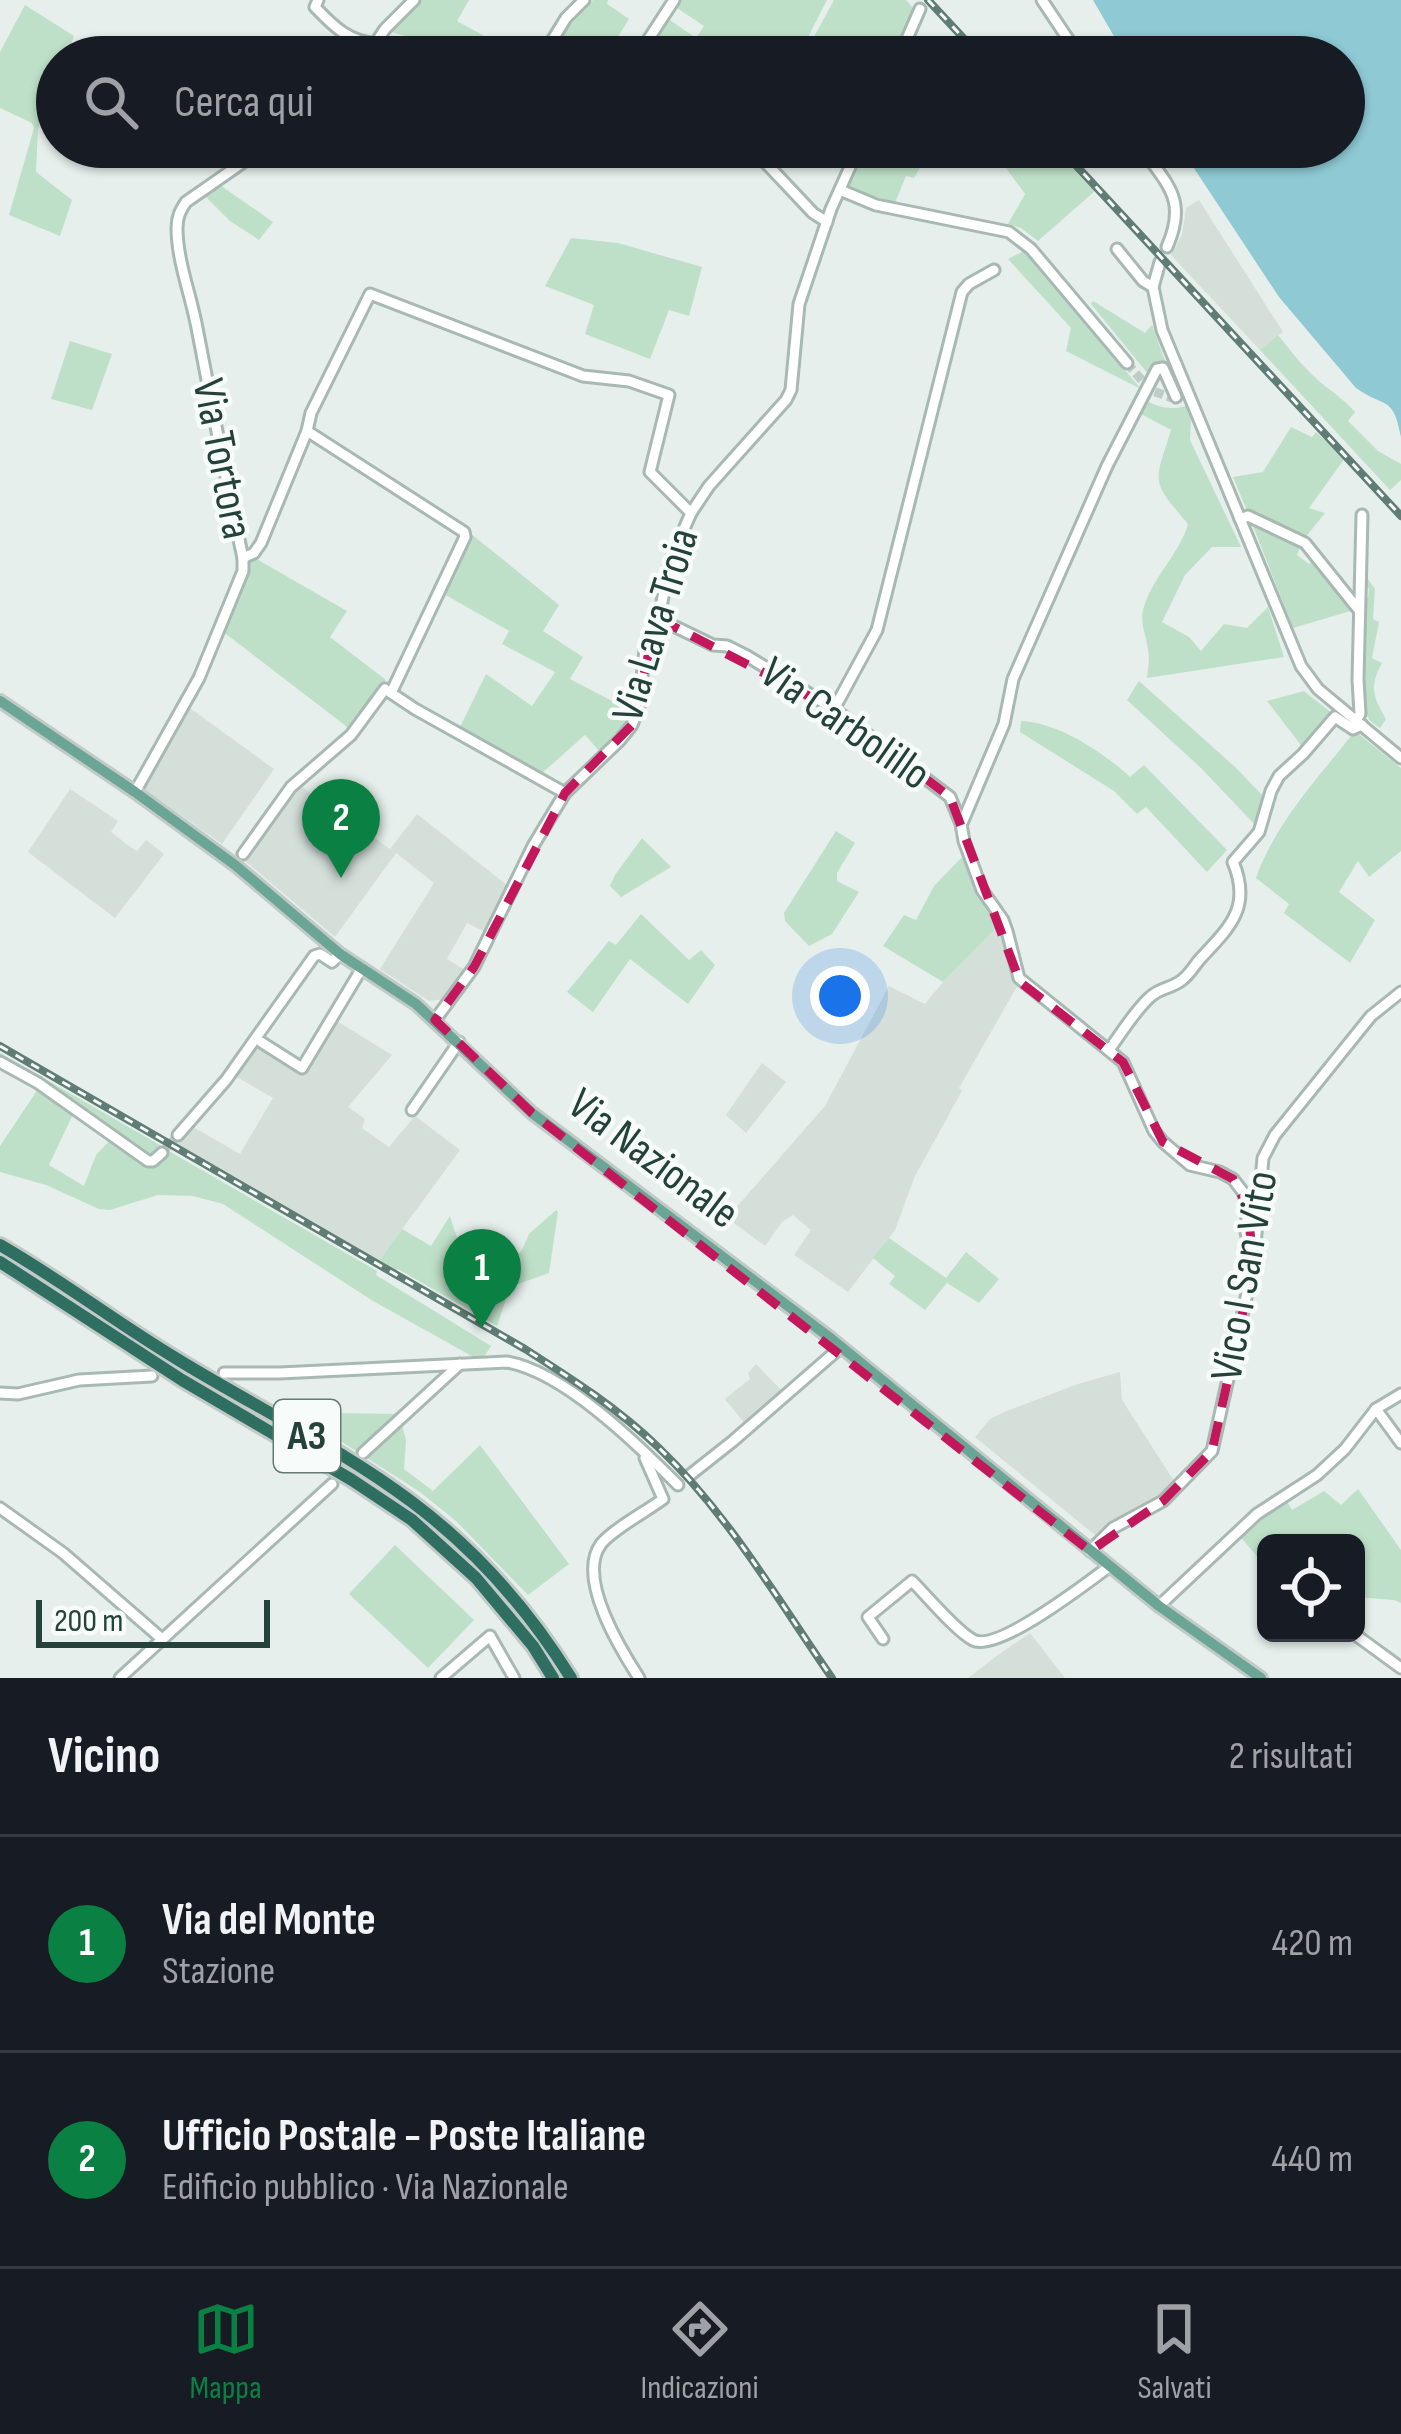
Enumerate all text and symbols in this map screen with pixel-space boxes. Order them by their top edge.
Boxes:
search box [36,36,1365,168]
icon: search [78,69,144,135]
text: Cerca qui [174,75,314,130]
street label: Via Tortora [180,374,264,544]
street label: Via Lava Troia [601,522,711,728]
street label: Via Carbolillo [749,646,941,802]
pin: 2 [302,779,380,878]
your location [810,966,870,1026]
street label: Via Nazionale [557,1077,749,1241]
street label: Vico I San Vito [1199,1167,1291,1385]
pin: 1 [443,1229,521,1328]
road number: A3 [274,1400,340,1472]
map controls [1257,1534,1365,1642]
button: locate [1257,1534,1365,1642]
scale bar [36,1594,270,1647]
text: 200 m [54,1601,123,1641]
text: Vicino [48,1726,160,1787]
text: 2 risultati [1229,1733,1353,1780]
text: Via del Monte [162,1893,376,1948]
text: 1 [79,1920,95,1967]
text: 420 m [1272,1920,1353,1967]
text: Stazione [162,1948,275,1995]
text: Ufficio Postale - Poste Italiane [162,2109,646,2164]
text: 2 [78,2136,96,2183]
text: 440 m [1272,2136,1353,2183]
text: Edificio pubblico · Via Nazionale [162,2164,569,2211]
tab: Mappa [189,2296,262,2408]
tab: Indicazioni [641,2296,759,2408]
tab: Salvati [1137,2296,1212,2408]

